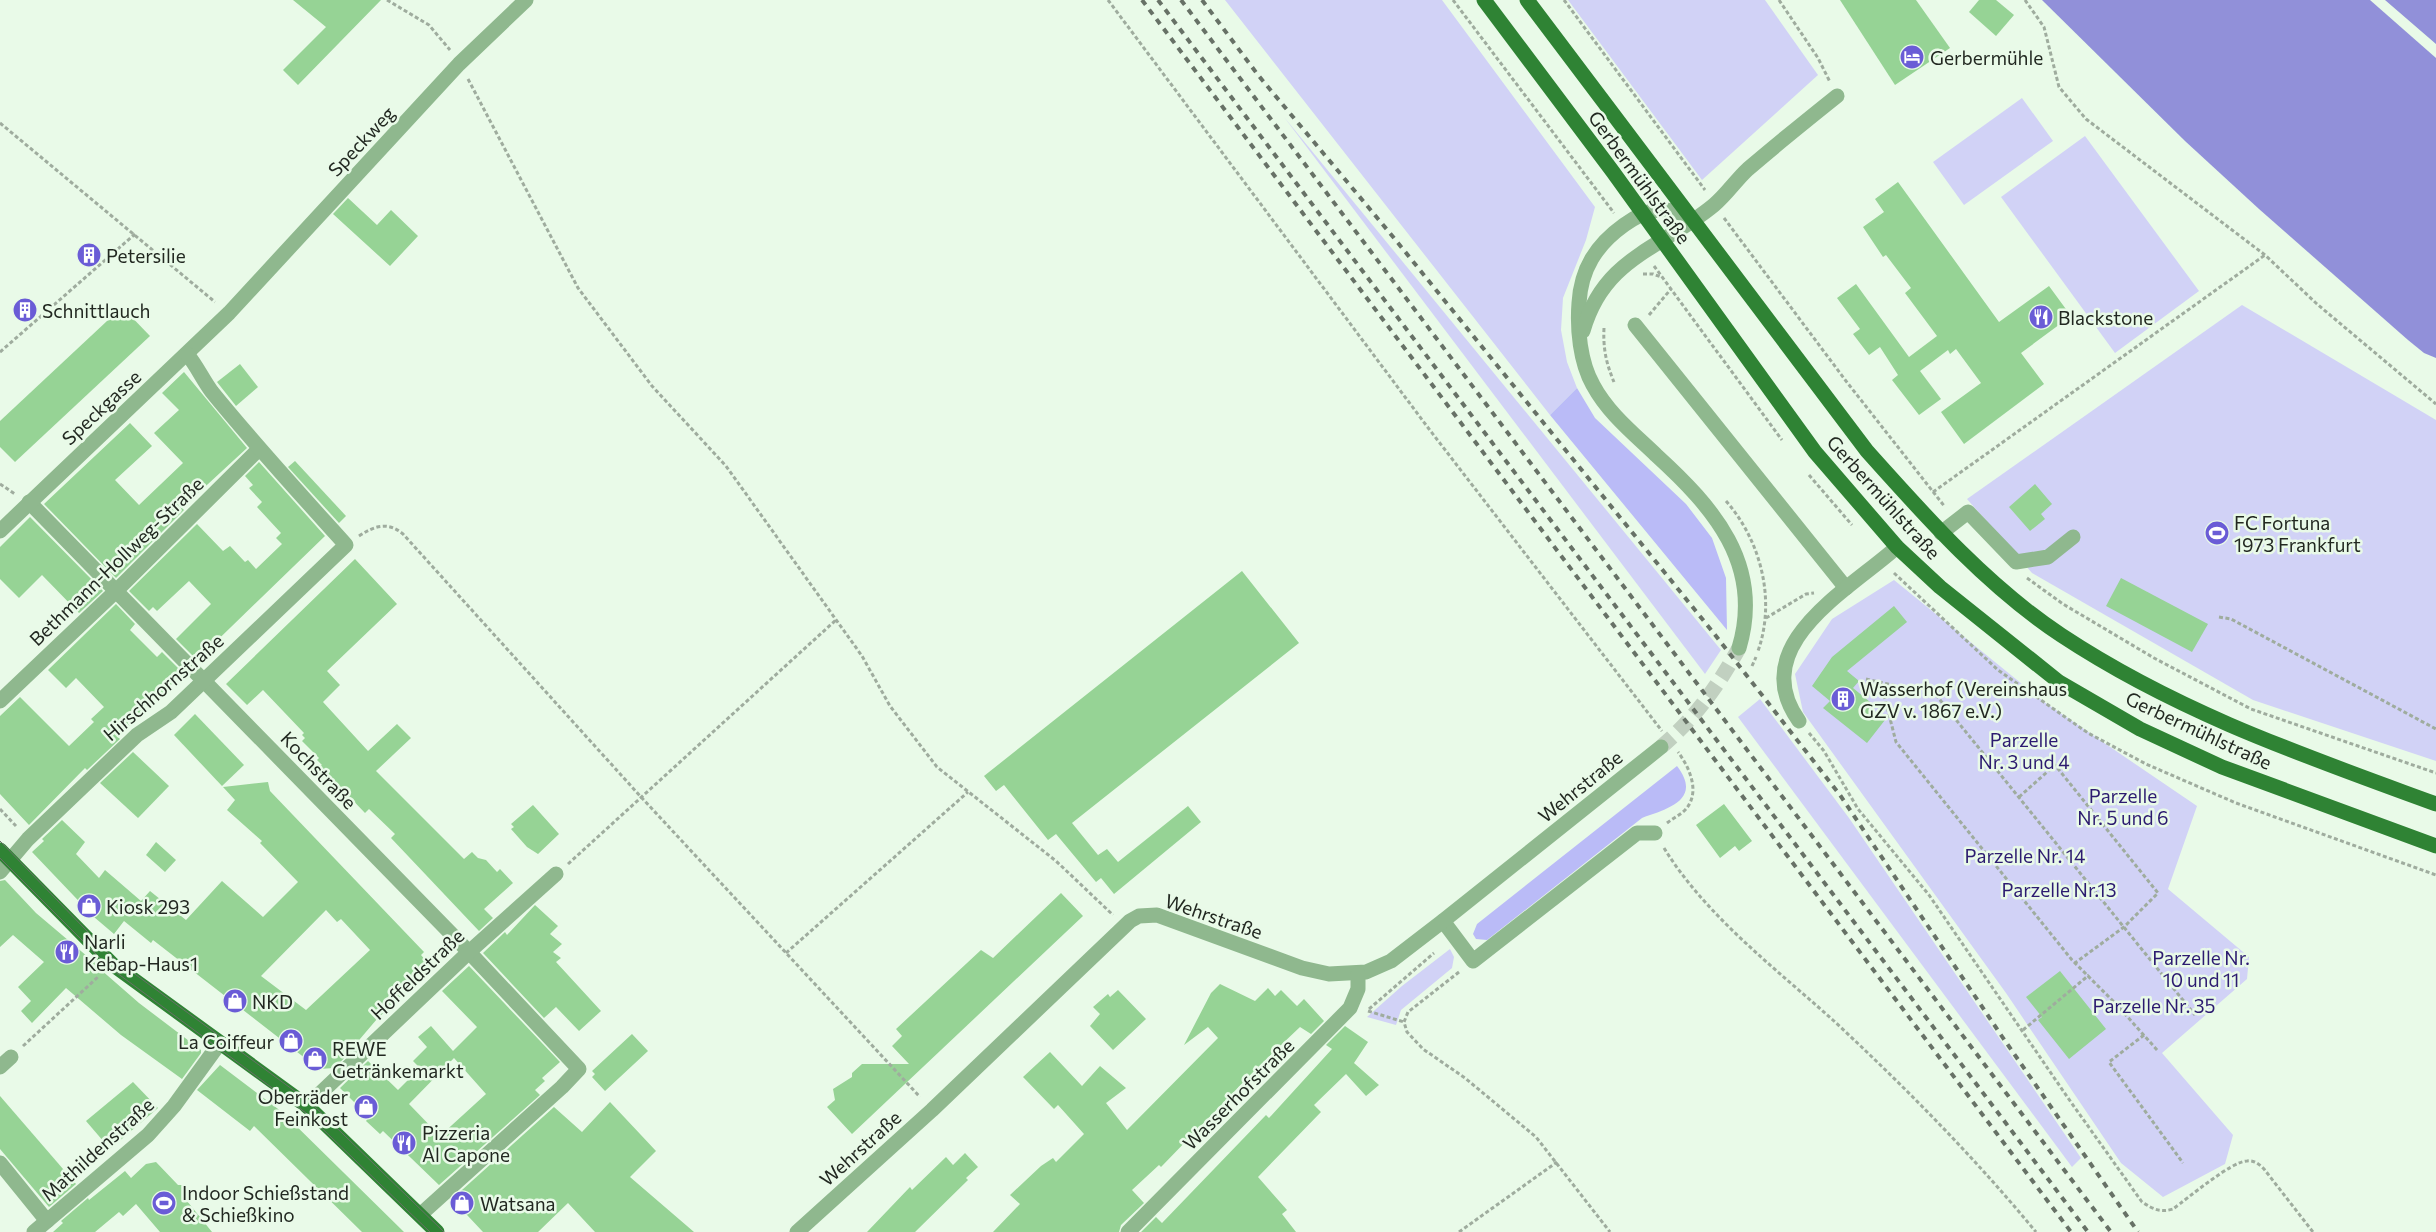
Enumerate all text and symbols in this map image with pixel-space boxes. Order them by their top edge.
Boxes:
hotel icon: Gerbermühle [1899,44,1925,70]
place label: Gerbermühle [1930,46,2043,69]
street label: Speckweg [323,101,399,181]
street label: Gerbermühlstraße [1584,106,1696,248]
building icon: Petersilie [76,242,102,268]
place label: Petersilie [106,244,186,267]
building icon: Schnittlauch [12,297,38,323]
place label: Schnittlauch [42,299,150,322]
restaurant icon: Blackstone [2028,304,2054,330]
place label: Blackstone [2058,306,2153,329]
street label: Speckgasse [57,365,145,449]
street label: Gerbermühlstraße [1822,430,1946,564]
street label: Bethmann-Hollweg-Straße [24,472,208,650]
place label: FC Fortuna 1973 Frankfurt [2234,511,2361,556]
sports icon: FC Fortuna 1973 Frankfurt [2204,520,2230,546]
street label: Hirschhornstraße [98,629,228,745]
place label: Wasserhof (Vereinshaus GZV v. 1867 e.V.) [1860,677,2067,722]
building icon: Wasserhof (Vereinshaus GZV v. 1867 e.V.) [1830,686,1856,712]
street label: Gerbermühlstraße [2122,686,2276,774]
street label: Kochstraße [276,726,362,814]
park label: Parzelle Nr. 3 und 4 [1978,728,2070,773]
street label: Wehrstraße [1533,745,1627,827]
park label: Parzelle Nr. 5 und 6 [2077,784,2169,829]
park label: Parzelle Nr. 14 [1965,844,2085,867]
park label: Parzelle Nr.13 [2001,878,2117,901]
street label: Wehrstraße [1162,889,1266,943]
shop icon: Kiosk 293 [76,893,102,919]
place label: Kiosk 293 [106,895,190,918]
street label: Hoffeldstraße [366,924,468,1024]
place label: Narli Kebap-Haus1 [84,930,198,975]
restaurant icon: Narli Kebap-Haus1 [54,939,80,965]
park label: Parzelle Nr. 10 und 11 [2152,946,2250,991]
shop icon: NKD [222,988,248,1014]
place label: NKD [252,990,293,1013]
park label: Parzelle Nr. 35 [2092,994,2216,1017]
shop icon: La Coiffeur [278,1028,304,1054]
place label: La Coiffeur [178,1030,274,1053]
street label: Wasserhofstraße [1178,1034,1298,1154]
place label: REWE Getränkemarkt [332,1037,464,1082]
shop icon: REWE Getränkemarkt [302,1046,328,1072]
place label: Oberräder Feinkost [258,1085,348,1130]
street label: Mathildenstraße [36,1092,158,1206]
shop icon: Oberräder Feinkost [353,1094,379,1120]
street label: Wehrstraße [815,1106,905,1190]
place label: Pizzeria Al Capone [422,1121,510,1166]
restaurant icon: Pizzeria Al Capone [391,1130,417,1156]
place label: Indoor Schießstand & Schießkino [182,1181,349,1226]
sports icon: Indoor Schießstand & Schießkino [151,1190,177,1216]
shop icon: Watsana [449,1190,475,1216]
place label: Watsana [480,1192,556,1215]

